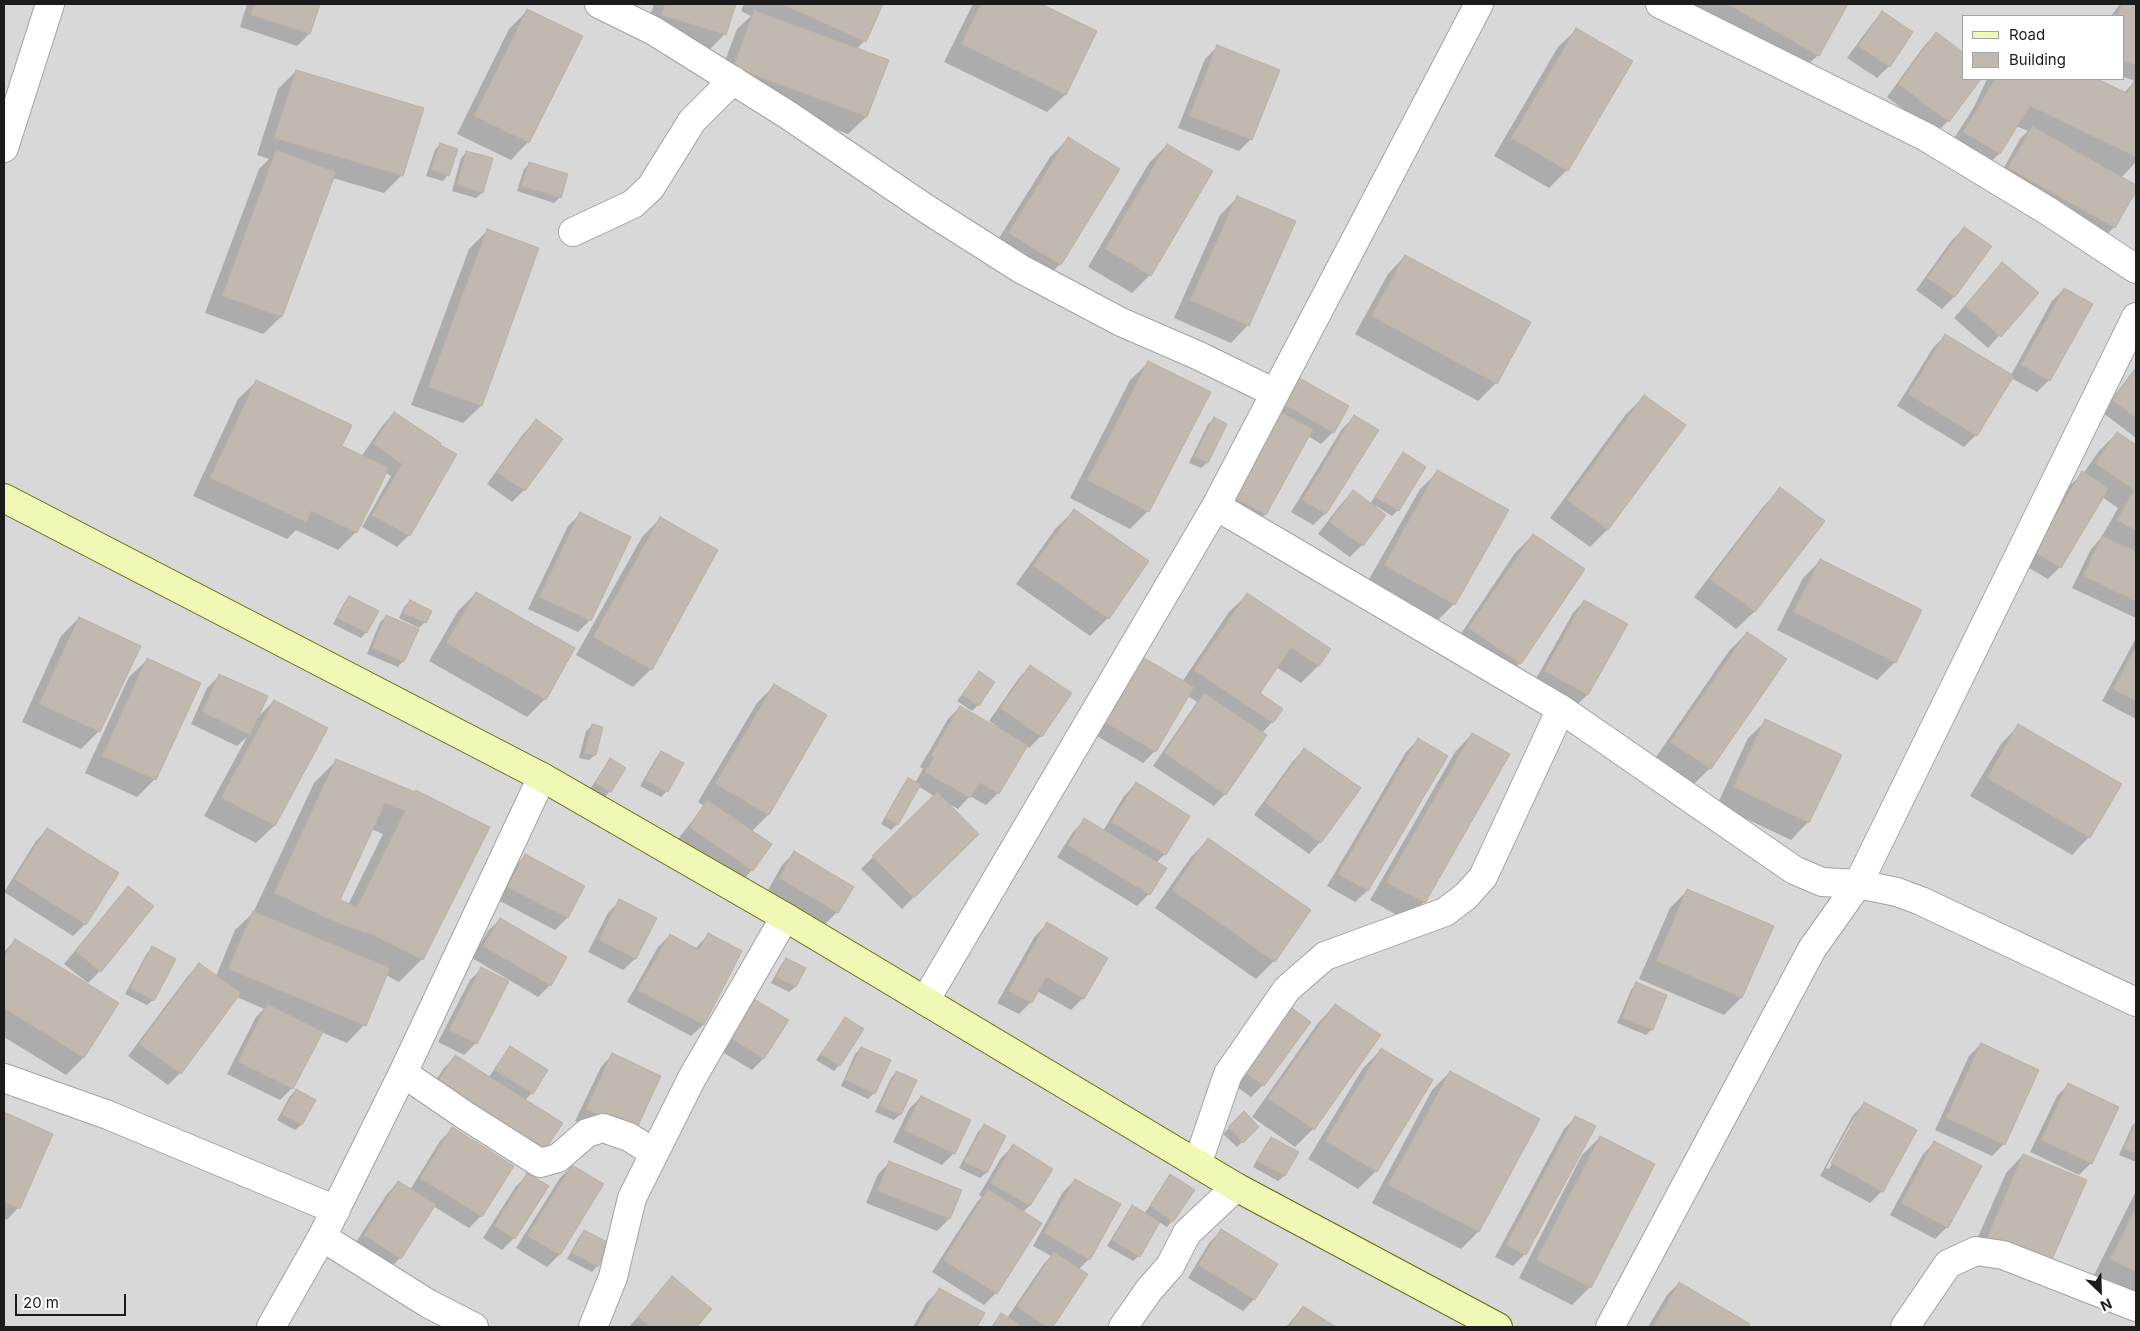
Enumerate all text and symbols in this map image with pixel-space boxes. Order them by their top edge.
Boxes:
legend [1962,15,2125,80]
text: Road [2009,25,2045,44]
text: Building [2009,50,2066,69]
north arrow [2075,1266,2125,1316]
scale bar [18,1284,129,1316]
text: 20 m [23,1293,59,1312]
text: N [2098,1295,2115,1315]

